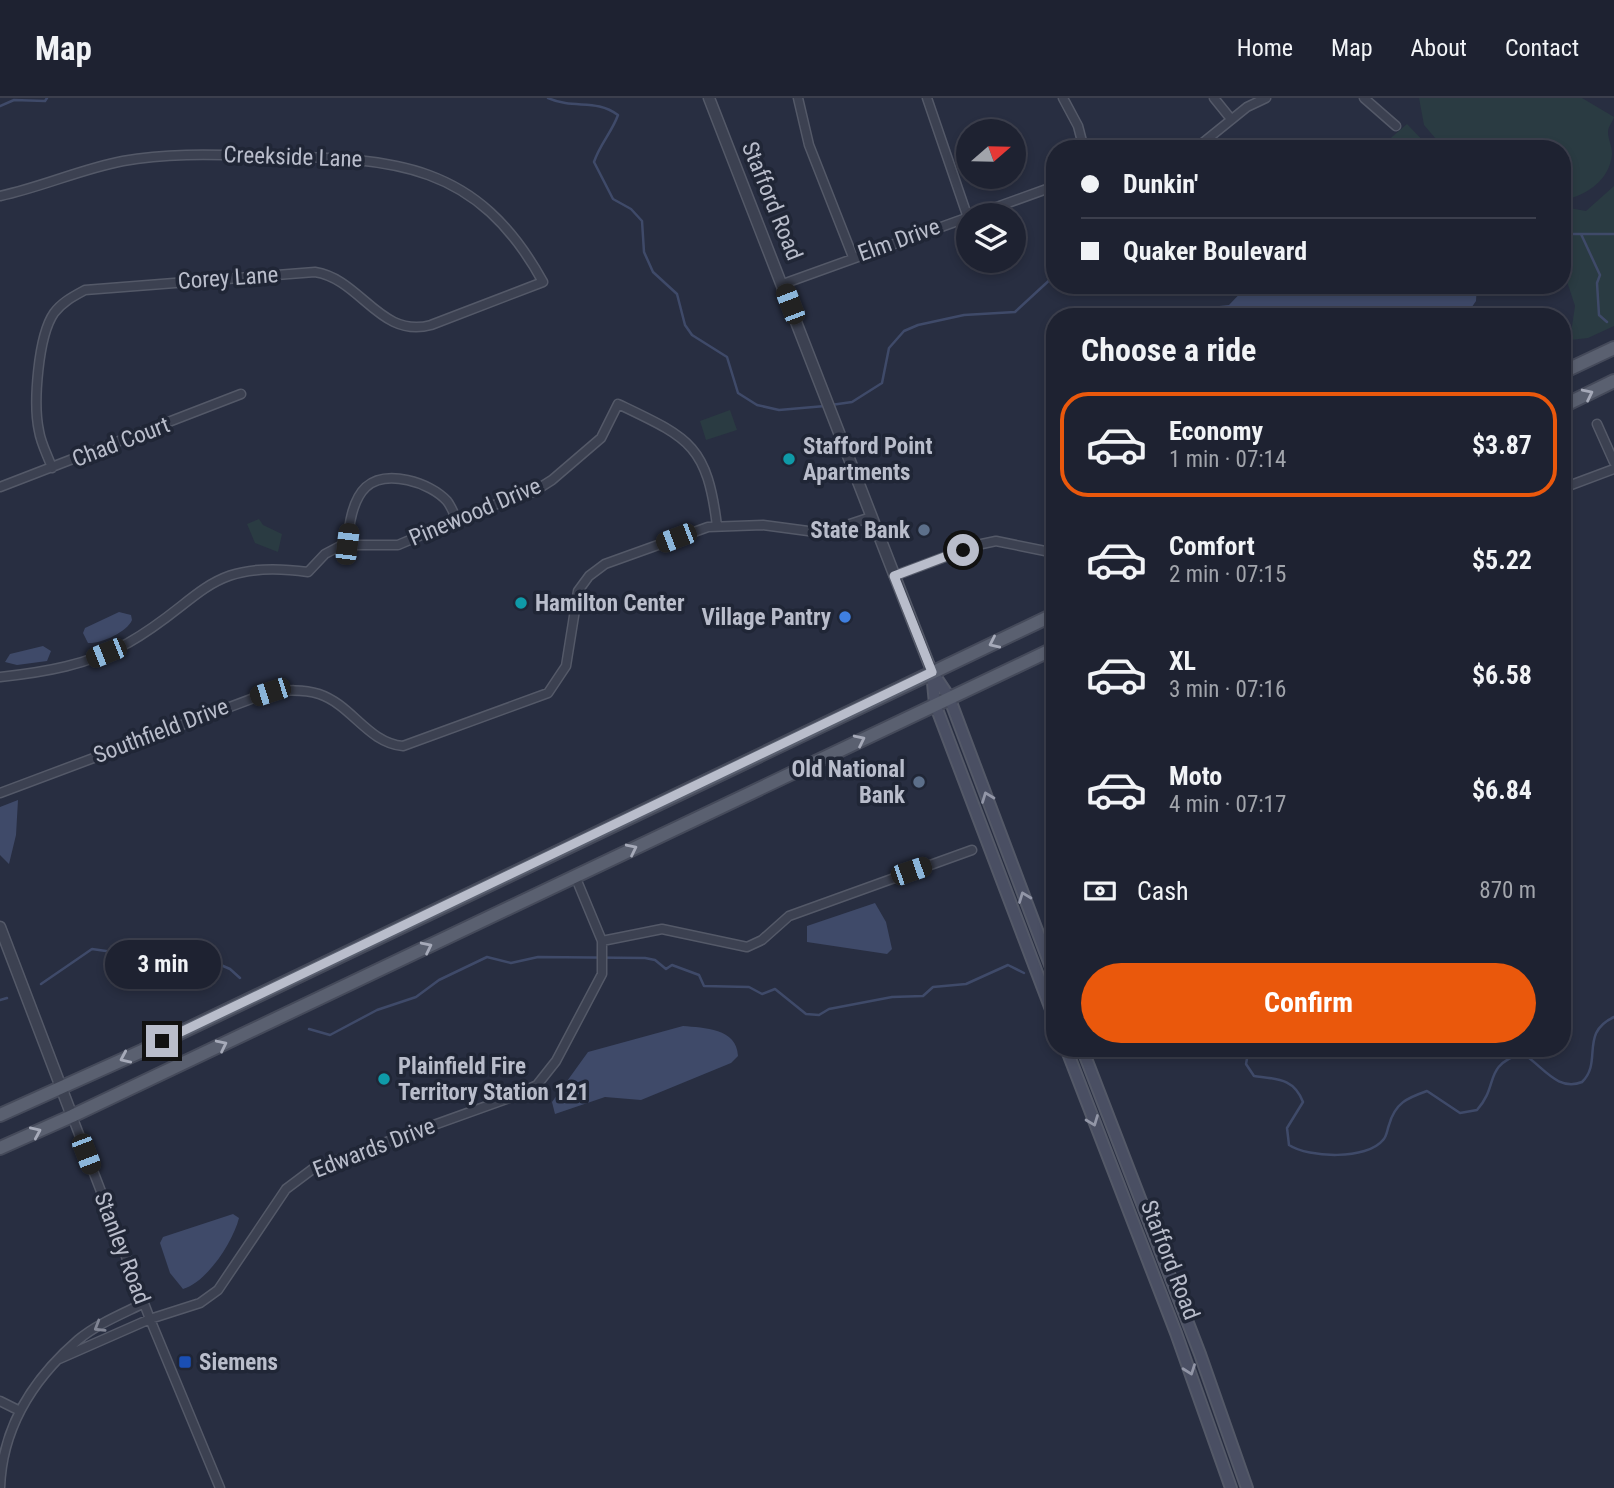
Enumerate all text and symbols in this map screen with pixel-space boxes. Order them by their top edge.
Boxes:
text: Map [35,29,92,68]
text: Home [1237,34,1293,62]
text: Map [1331,34,1373,62]
text: About [1411,34,1467,62]
text: Contact [1505,34,1579,62]
north arrow [956,119,1026,189]
map controls [956,119,1026,273]
street label: Stafford Road [736,138,808,264]
street label: Creekside Lane [223,141,363,173]
text: Dunkin' [1123,169,1198,199]
button: layers [956,203,1026,273]
street label: Elm Drive [854,213,944,267]
text: Quaker Boulevard [1123,236,1307,266]
street label: Corey Lane [177,261,279,295]
car [773,281,808,327]
text: Choose a ride [1081,331,1256,369]
one-way arrow [1581,388,1593,402]
street label: Chad Court [69,411,173,473]
icon: car [1085,413,1148,476]
text: Economy [1169,416,1263,446]
text: $3.87 [1472,430,1532,460]
place label: Stafford Point Apartments [803,433,932,486]
text: 1 min · 07:14 [1169,446,1286,473]
marker: Stafford Point Apartments [781,451,797,467]
street label: Pinewood Drive [405,472,545,552]
place label: State Bank [810,517,911,544]
car [653,521,700,555]
car [335,522,360,566]
marker: State Bank [916,522,932,538]
icon: car [1085,528,1148,591]
text: Comfort [1169,531,1255,561]
route start [947,534,979,566]
text: $5.22 [1472,545,1532,575]
text: 2 min · 07:15 [1169,561,1286,588]
place label: Hamilton Center [535,590,685,617]
marker: Hamilton Center [513,595,529,611]
place label: Village Pantry [701,604,832,631]
marker: Village Pantry [837,609,853,625]
car [83,635,130,671]
one-way arrow [989,635,1001,649]
icon: car [1085,643,1148,706]
text: XL [1169,646,1196,676]
text: $6.58 [1472,660,1532,690]
car [247,676,294,708]
text: 3 min · 07:16 [1169,676,1286,703]
street label: Southfield Drive [90,693,232,769]
one-way arrow [853,734,865,748]
place label: Old National Bank [791,756,906,809]
icon: car [1085,758,1148,821]
text: Moto [1169,761,1222,791]
marker: Old National Bank [911,774,927,790]
text: $6.84 [1472,775,1532,805]
text: 4 min · 07:17 [1169,791,1286,818]
one-way arrow [981,792,995,804]
one-way arrow [625,843,638,857]
car [888,854,935,888]
icon: cash [1081,872,1119,910]
text: Cash [1137,876,1189,906]
text: 870 m [1479,877,1536,904]
one-way arrow [1019,892,1033,904]
callout: 3 min [104,940,220,988]
one-way arrow [420,941,432,955]
text: 3 min [137,951,189,978]
button: Confirm [1081,963,1536,1043]
route end [146,1025,178,1057]
one-way arrow [215,1039,227,1053]
one-way arrow [120,1050,132,1064]
place label: Plainfield Fire Territory Station 121 [398,1053,589,1106]
marker: Plainfield Fire Territory Station 121 [376,1071,392,1087]
street label: Edwards Drive [309,1112,439,1184]
one-way arrow [1085,1114,1099,1126]
one-way arrow [29,1126,41,1140]
car [69,1131,104,1177]
street label: Stanley Road [88,1188,156,1308]
street label: Stafford Road [1135,1197,1205,1323]
one-way arrow [93,1319,106,1332]
place label: Siemens [199,1349,278,1376]
marker: Siemens [177,1354,193,1370]
one-way arrow [1182,1363,1196,1375]

